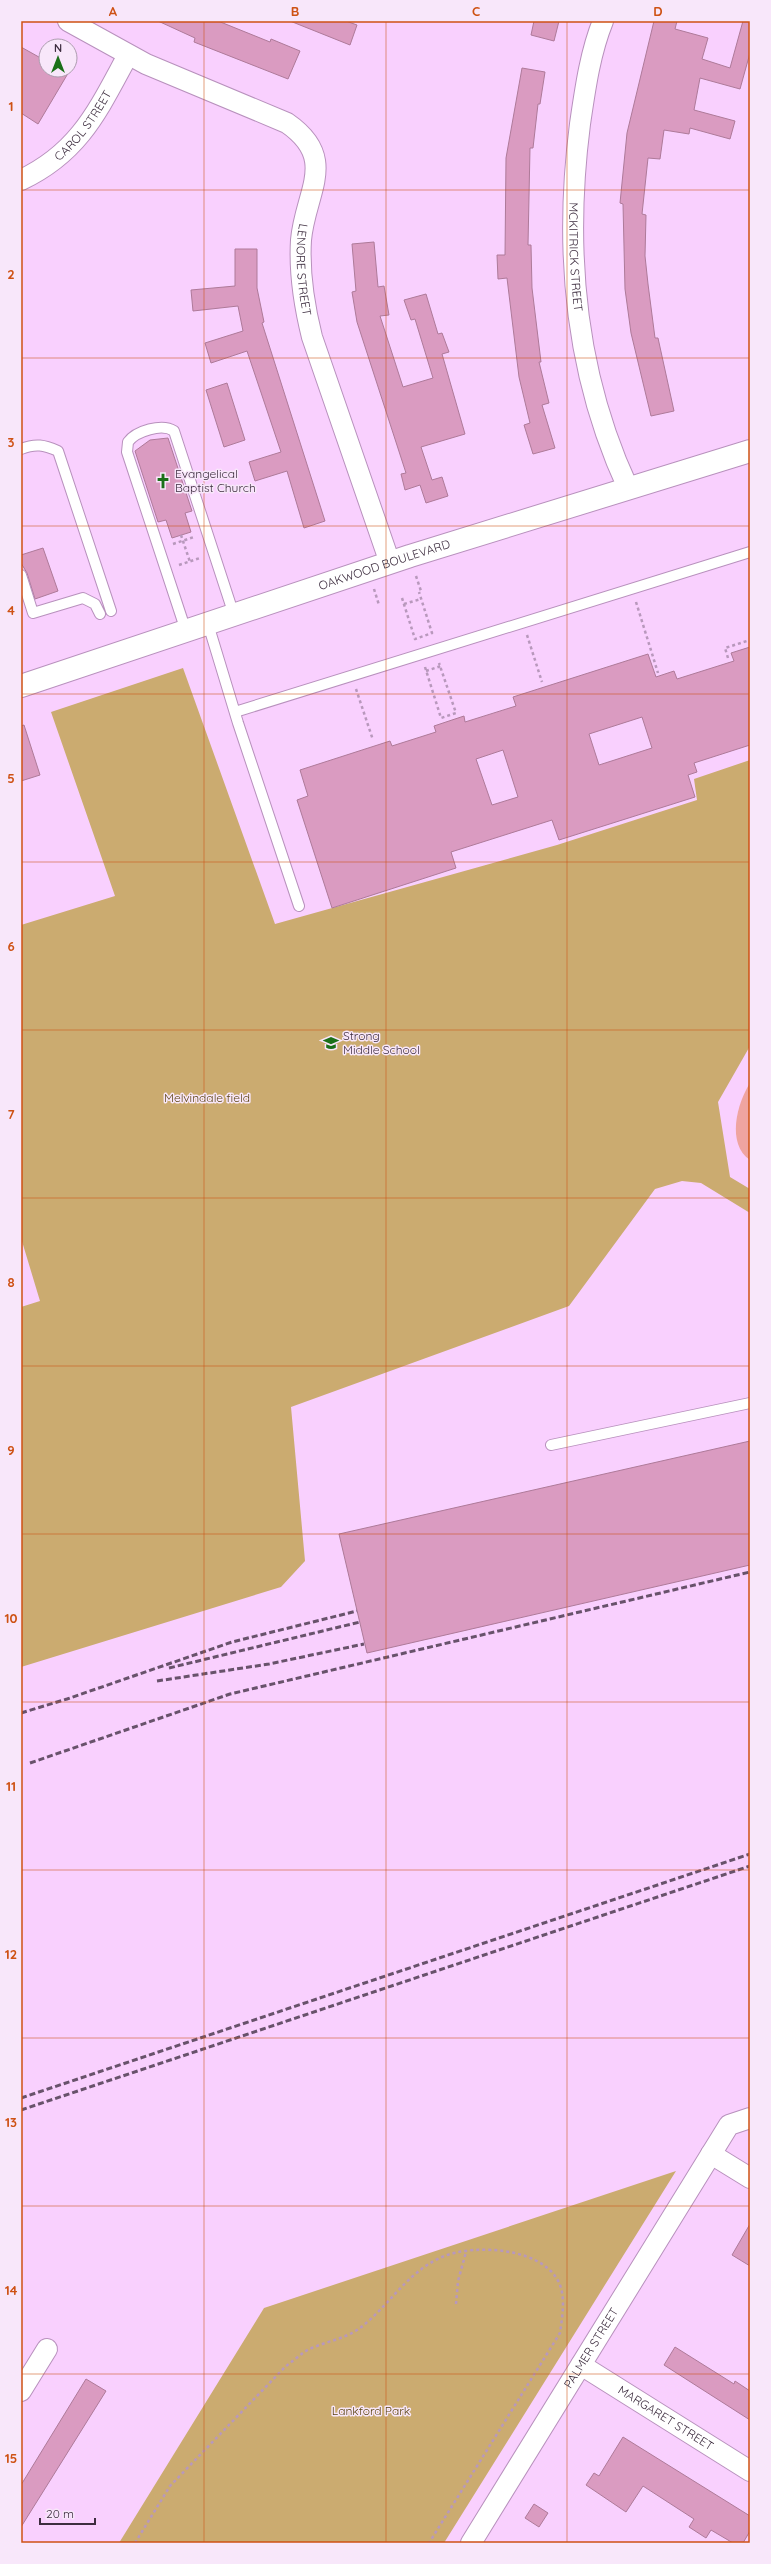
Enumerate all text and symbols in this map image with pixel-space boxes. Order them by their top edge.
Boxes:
text: A [109,3,118,19]
text: B [291,3,299,19]
text: C [472,3,480,19]
text: D [653,3,663,19]
north arrow [38,38,78,78]
text: N [54,41,62,55]
street label: CAROL STREET [51,88,114,164]
text: 1 [8,98,14,114]
street label: MCKITRICK STREET [566,202,586,312]
street label: LENORE STREET [294,222,315,317]
text: 2 [7,266,15,282]
text: 3 [8,434,15,450]
place label: Evangelical Baptist Church [175,466,256,495]
church icon: Evangelical Baptist Church [154,472,172,490]
street label: OAKWOOD BOULEVARD [316,536,452,593]
text: 4 [7,602,15,618]
text: 5 [7,770,15,786]
text: 6 [7,938,15,954]
place label: Strong Middle School [343,1028,420,1057]
school or university icon: Strong Middle School [322,1034,340,1052]
park label: Melvindale field [164,1090,250,1105]
text: 7 [7,1106,15,1122]
text: 8 [7,1274,15,1290]
text: 9 [7,1442,15,1458]
text: 10 [4,1610,18,1626]
text: 11 [6,1778,16,1794]
text: 12 [5,1946,17,1962]
text: 13 [5,2114,17,2130]
text: 14 [5,2282,18,2298]
street label: PALMER STREET [560,2305,621,2391]
street label: MARGARET STREET [615,2382,717,2453]
park label: Lankford Park [332,2403,410,2418]
text: 15 [5,2450,17,2466]
scale bar [40,2500,95,2526]
text: 20 m [46,2506,74,2521]

